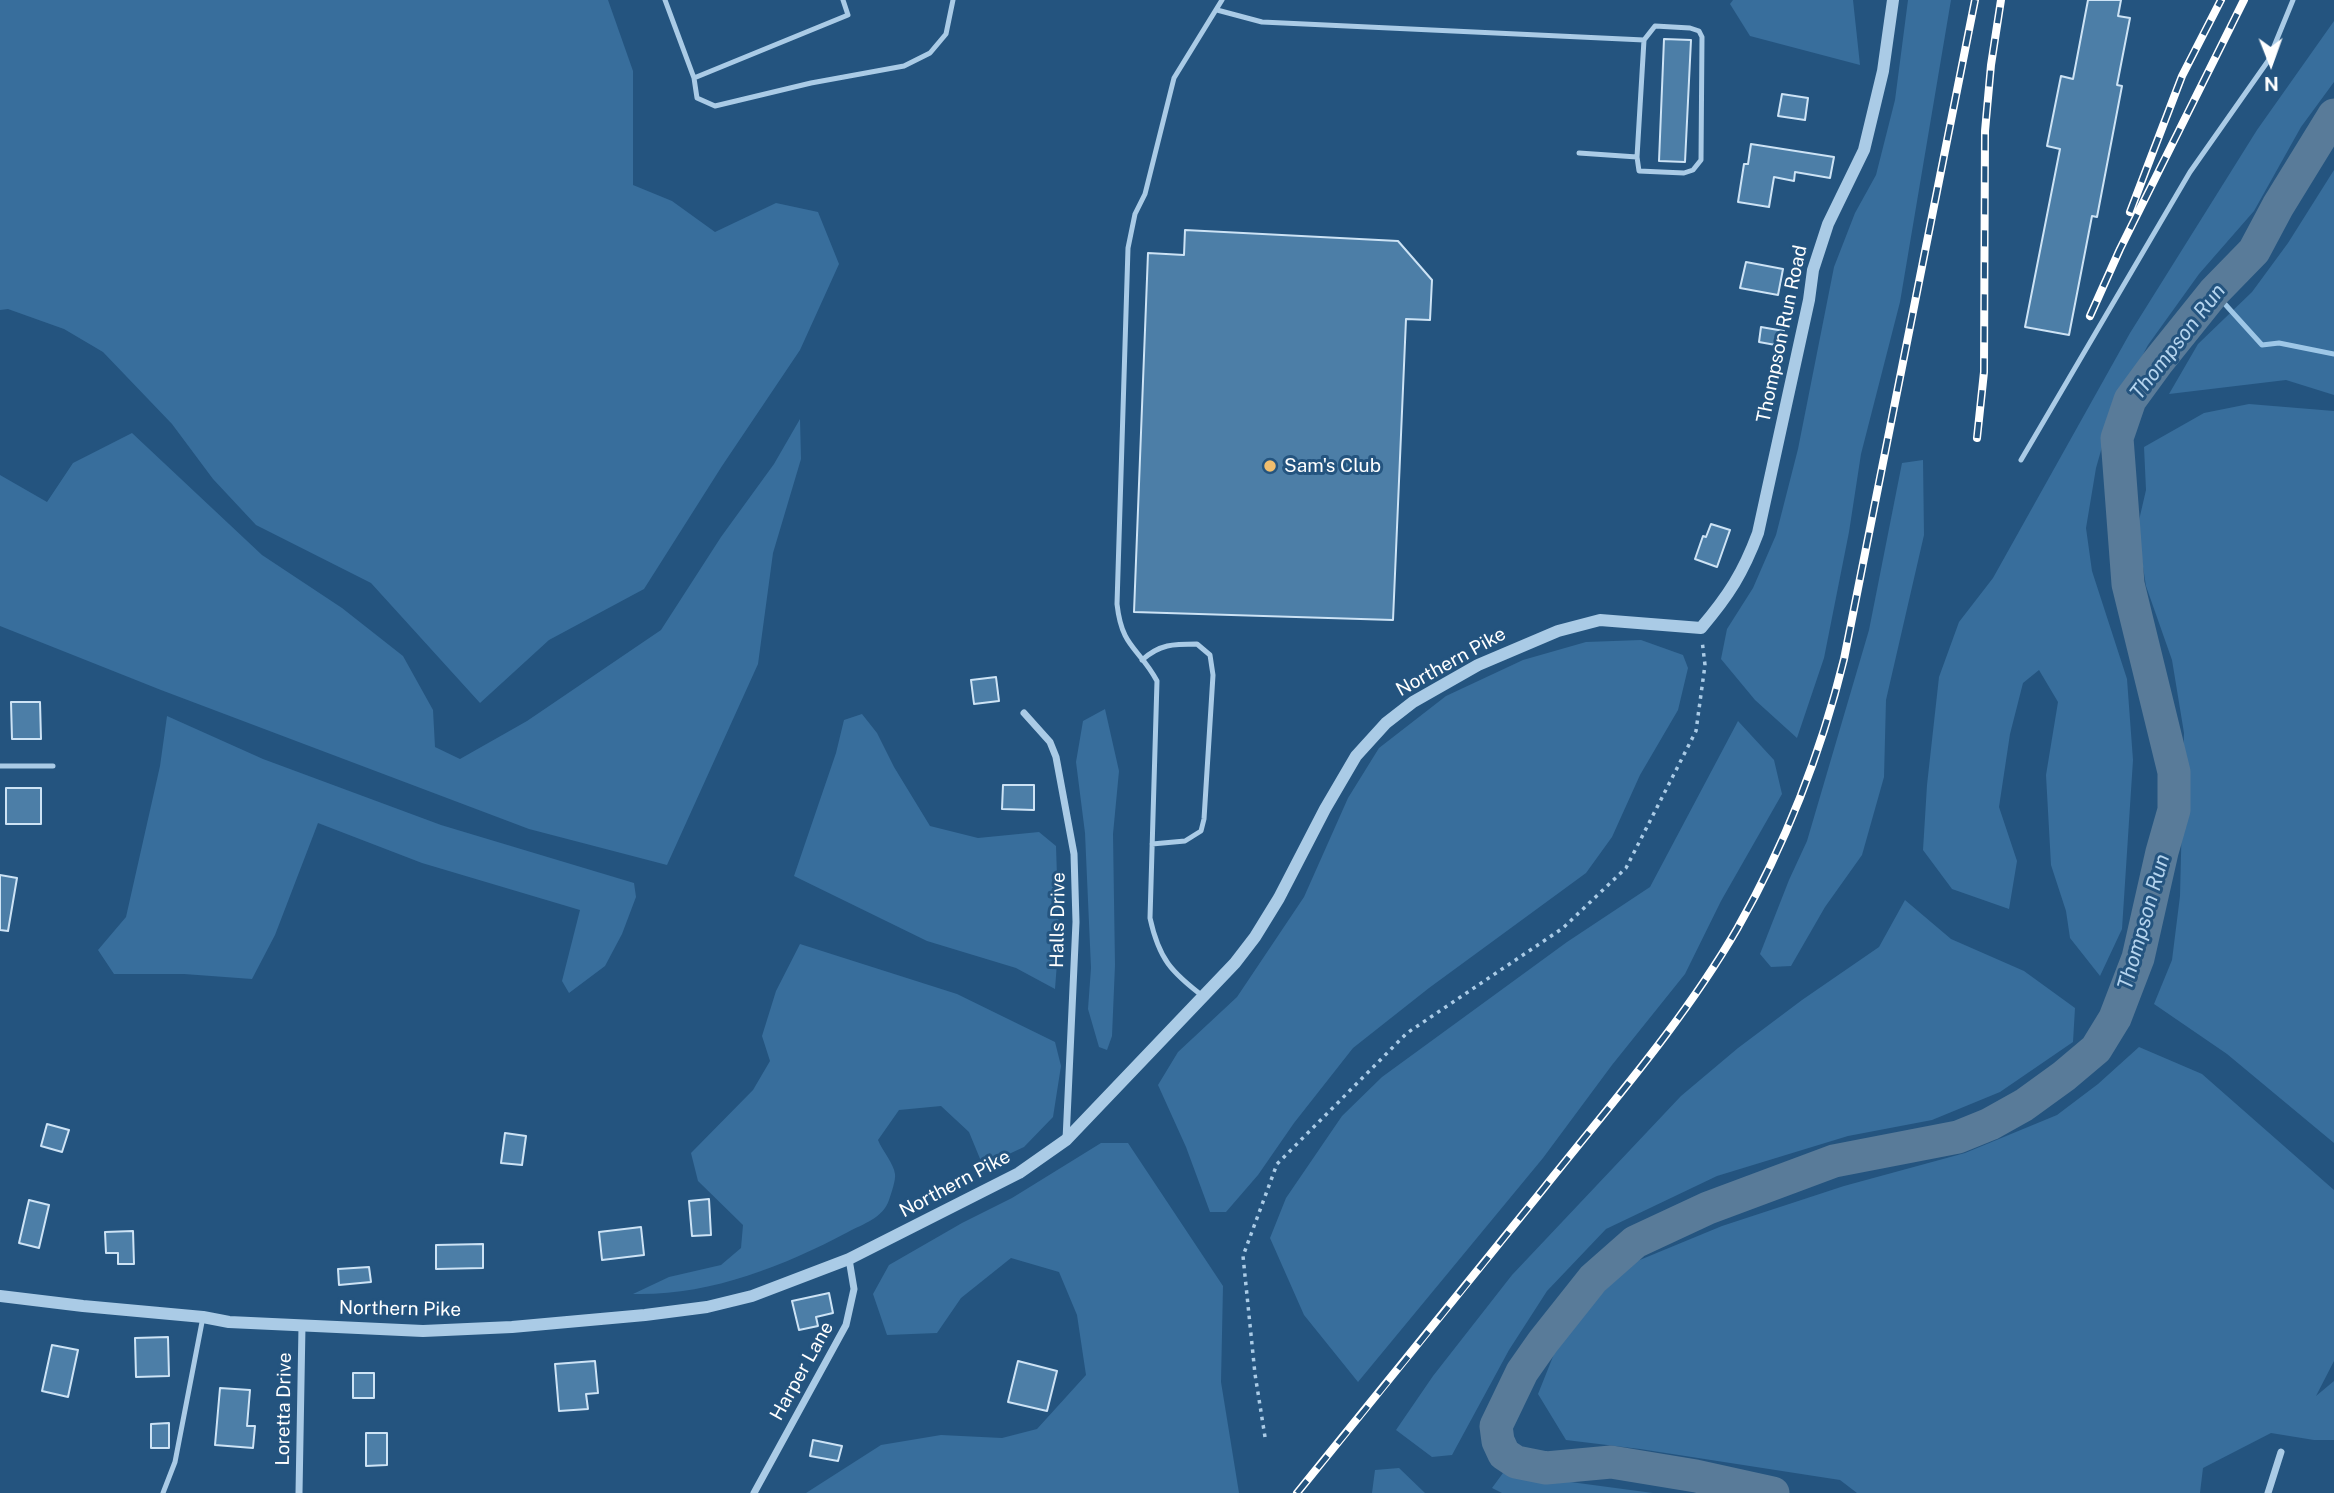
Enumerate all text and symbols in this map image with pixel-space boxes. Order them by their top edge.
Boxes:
north arrow [2236,28,2306,98]
text: N [2264,73,2279,95]
street label: Thompson Run Road [1752,243,1812,425]
water label: Thompson Run [2125,279,2231,405]
place label: Sam's Club [1284,455,1381,477]
marker: Sam's Club [1262,458,1278,474]
street label: Northern Pike [1392,622,1510,702]
water label: Thompson Run [2113,851,2175,993]
street label: Halls Drive [1046,872,1070,968]
street label: Northern Pike [896,1145,1014,1223]
street label: Northern Pike [339,1297,461,1321]
street label: Harper Lane [765,1318,839,1424]
street label: Loretta Drive [272,1352,296,1466]

